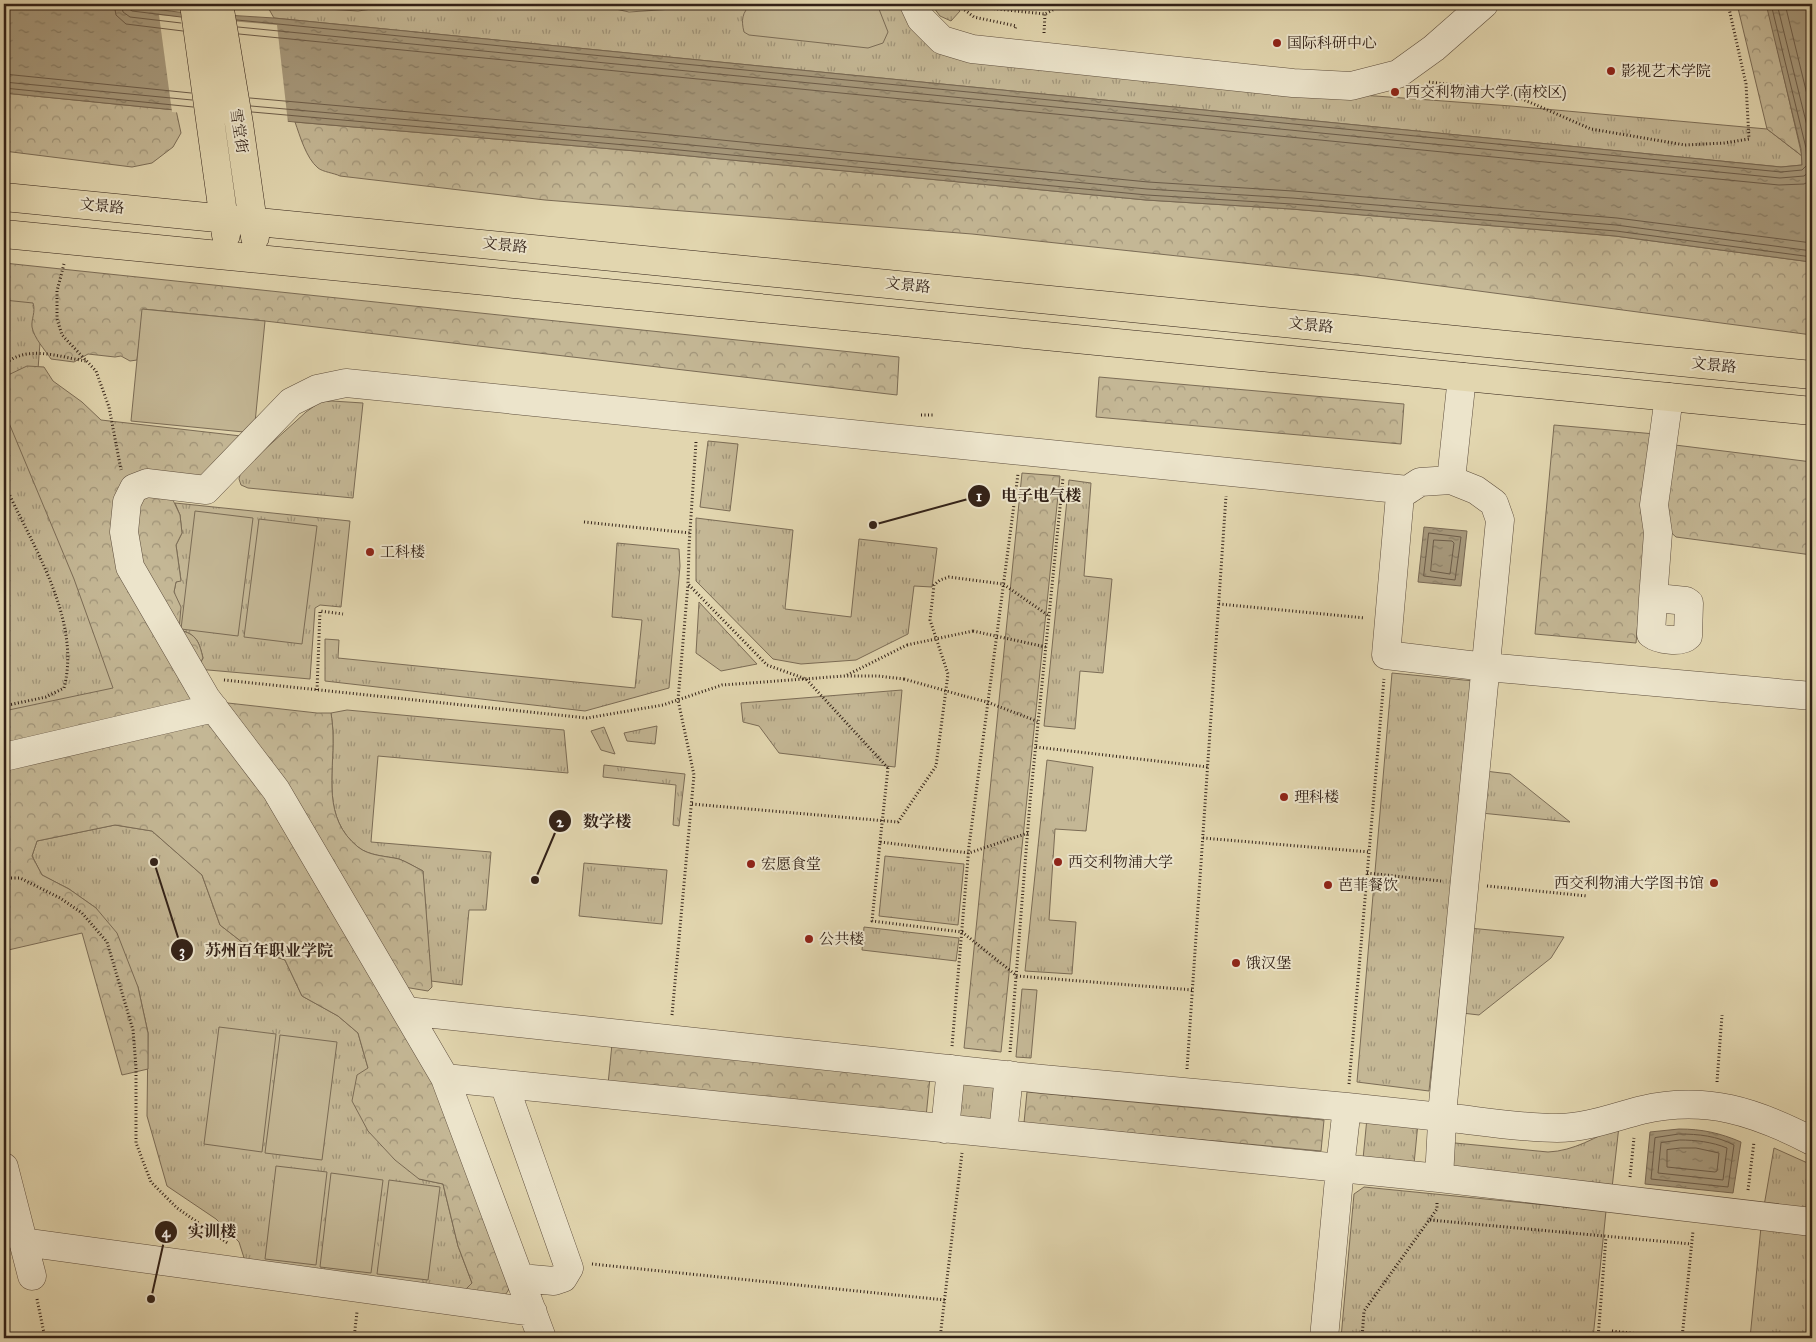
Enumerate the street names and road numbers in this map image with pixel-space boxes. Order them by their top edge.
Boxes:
street label: 雪堂街 [227,107,251,155]
street label: 文景路 [79,195,125,217]
street label: 文景路 [482,234,528,256]
street label: 文景路 [885,274,931,296]
street label: 文景路 [1288,314,1334,336]
street label: 文景路 [1691,354,1737,376]

